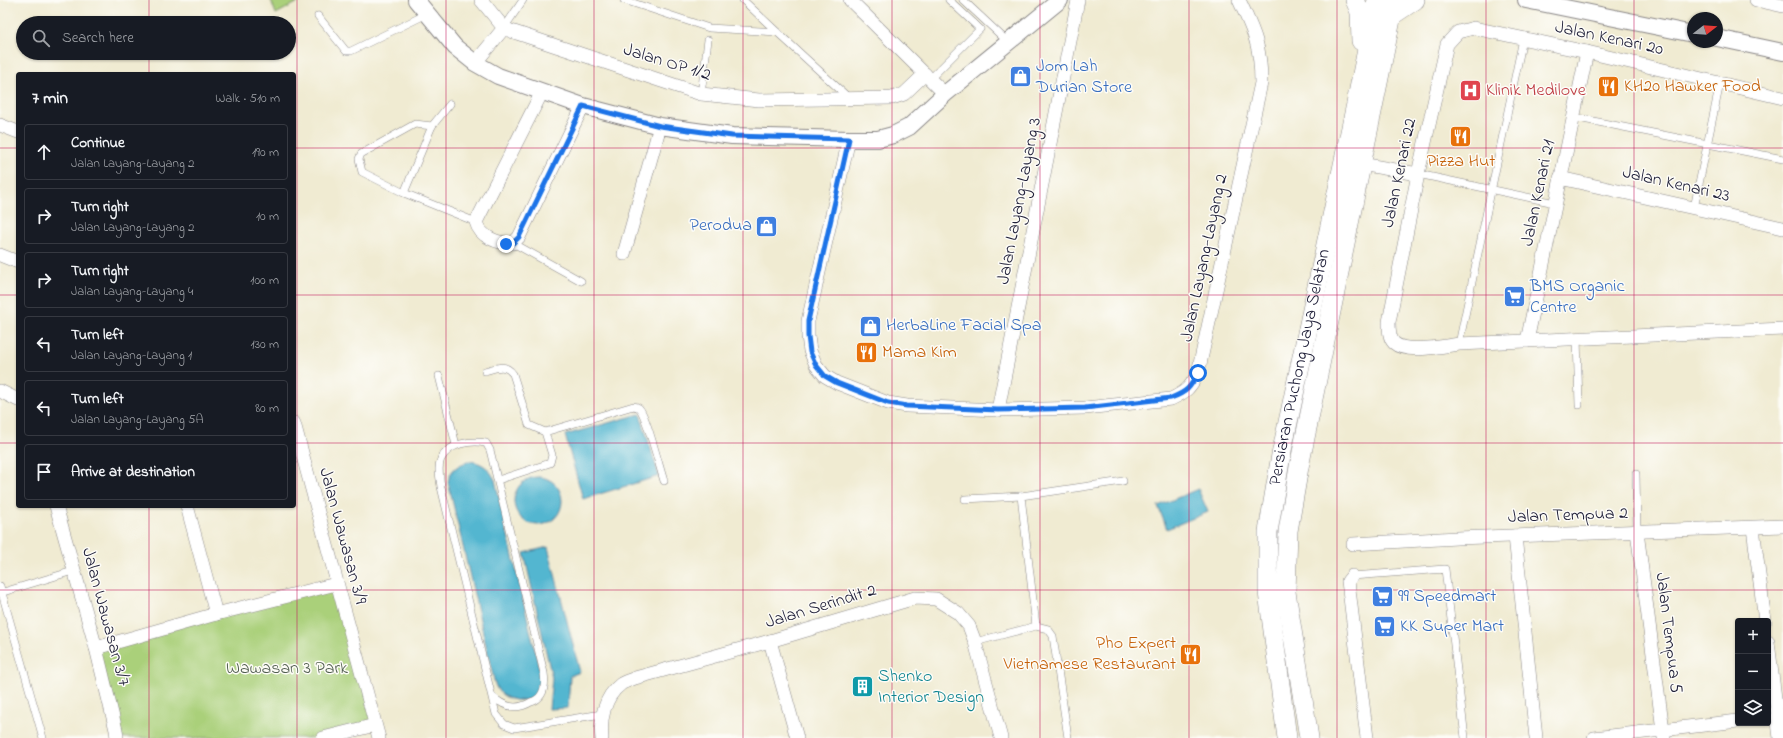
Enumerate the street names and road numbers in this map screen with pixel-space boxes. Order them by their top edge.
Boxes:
street label: Jalan Kenari 20 [1552,15,1666,63]
street label: Jalan OP 1/2 [620,37,714,89]
street label: Jalan Layang-Layang 3 [991,115,1050,287]
street label: Jalan Kenari 22 [1376,116,1424,230]
street label: Jalan Kenari 21 [1515,137,1563,249]
street label: Jalan Kenari 23 [1620,160,1732,210]
street label: Jalan Layang-Layang 2 [1175,172,1236,345]
street label: Persiaran Puchong Jaya Selatan [1263,247,1338,487]
street label: Jalan Wawasan 3/9 [311,465,373,608]
street label: Jalan Tempua 2 [1507,501,1629,531]
street label: Jalan Wawasan 3/7 [74,545,136,690]
street label: Jalan Tempua 5 [1648,571,1688,695]
street label: Jalan Serindit 2 [762,578,880,636]

